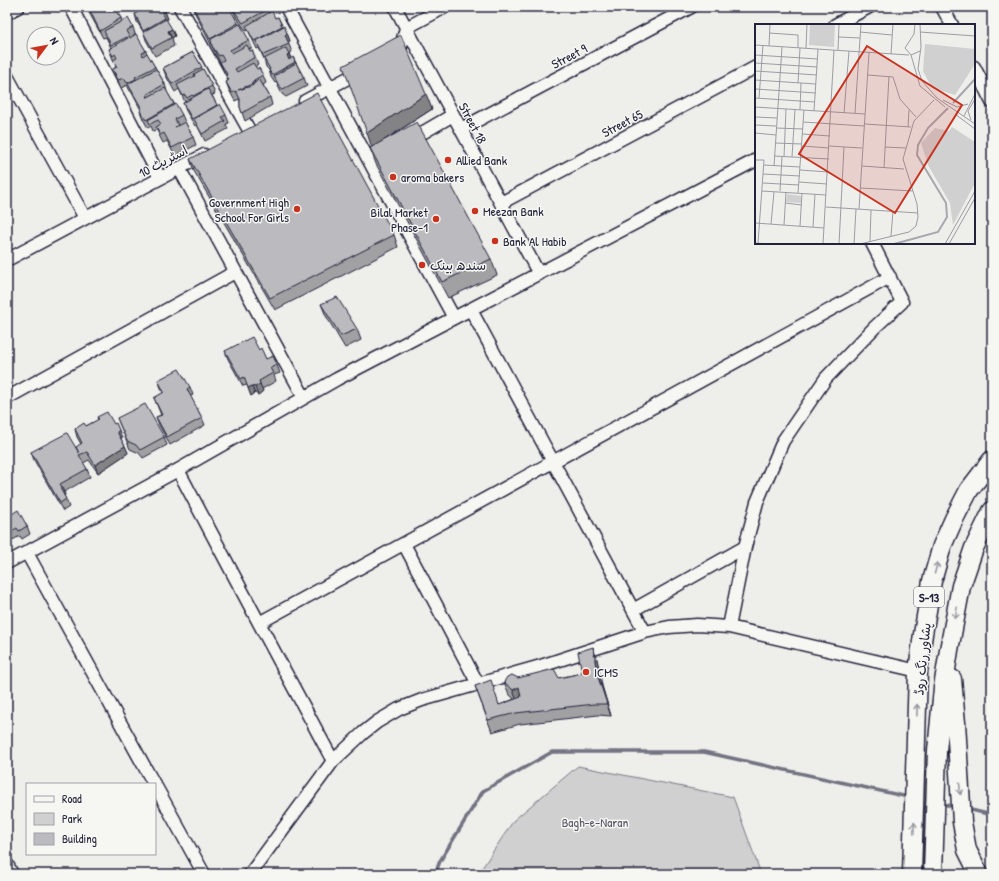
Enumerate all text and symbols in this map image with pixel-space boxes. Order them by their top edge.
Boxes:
inset map [755,24,975,244]
north arrow [26,26,66,66]
text: N [47,35,62,47]
street label: Street 9 [548,39,590,73]
street label: Street 18 [455,100,491,147]
street label: Street 65 [598,105,646,141]
street label: اسٹریٹ 10 [135,141,191,181]
place label: Allied Bank [456,151,508,169]
marker: Allied Bank [443,155,453,165]
place label: aroma bakers [401,168,464,186]
marker: aroma bakers [388,172,398,182]
place label: Government High School For Girls [209,193,290,226]
place label: Meezan Bank [483,202,544,220]
place label: Bilal Market Phase-1 [371,203,429,236]
marker: Government High School For Girls [292,204,302,214]
marker: Meezan Bank [470,206,480,216]
marker: Bilal Market Phase-1 [431,214,441,224]
place label: Bank Al Habib [503,232,567,250]
marker: Bank Al Habib [490,236,500,246]
place label: سندھ بینک [430,256,486,274]
marker: سندھ بینک [417,260,427,270]
one-way arrow [933,562,940,575]
road number: S-13 [914,587,944,607]
one-way arrow [951,606,959,619]
street label: پشاور رنگ روڈ [909,622,935,696]
place label: ICMS [594,663,618,681]
marker: ICMS [581,667,591,677]
one-way arrow [913,704,921,717]
one-way arrow [956,782,963,795]
legend [26,783,156,855]
text: Road [62,790,82,807]
text: Park [62,810,82,827]
park label: Bagh-e-Naran [562,813,628,831]
one-way arrow [910,822,917,835]
text: Building [62,830,97,847]

